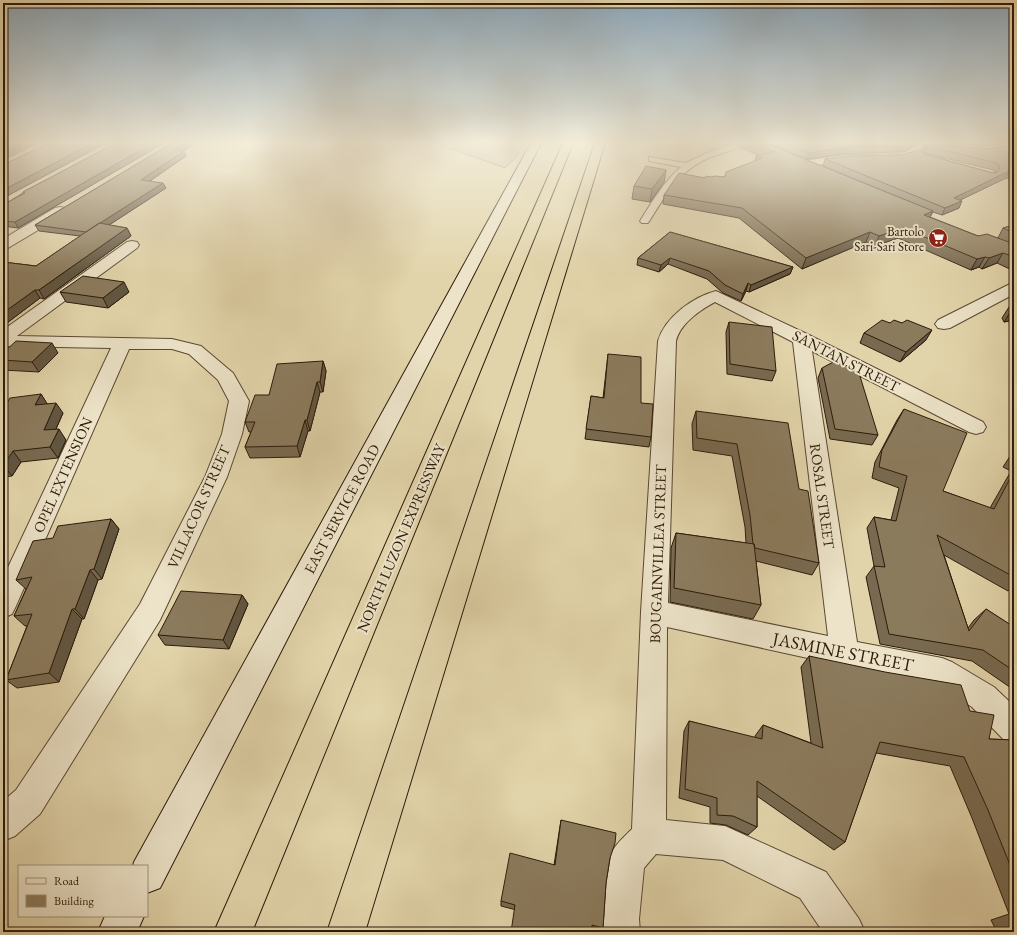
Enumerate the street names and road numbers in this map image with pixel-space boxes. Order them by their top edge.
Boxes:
street label: SANTAN STREET [789,325,904,396]
street label: OPEL EXTENSION [28,414,97,536]
street label: NORTH LUZON EXPRESSWAY [352,439,449,635]
street label: VILLACOR STREET [163,441,235,571]
street label: EAST SERVICE ROAD [299,441,384,577]
street label: ROSAL STREET [806,442,839,551]
street label: BOUGAINVILLEA STREET [645,463,670,644]
street label: JASMINE STREET [769,626,916,677]

